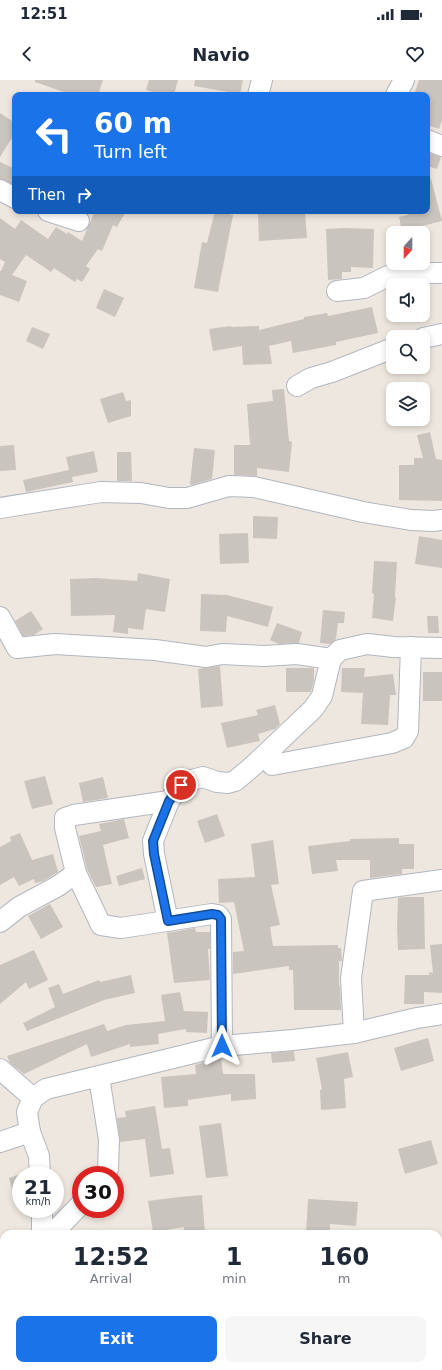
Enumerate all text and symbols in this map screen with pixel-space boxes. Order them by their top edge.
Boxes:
text: 12:51 [20,5,68,23]
icon: back [16,43,38,65]
icon: heart [404,43,426,65]
text: Navio [192,44,250,65]
text: 60 m [94,107,172,140]
icon: left [28,108,80,160]
text: Turn left [94,141,167,162]
icon: right [73,184,95,206]
text: Then [28,186,65,204]
north arrow [386,226,430,270]
map controls [386,226,430,426]
button: sound [386,278,430,322]
button: search [386,330,430,374]
button: layers [386,382,430,426]
pin [164,768,198,802]
icon: arrive [170,774,192,796]
position arrow [201,1025,243,1067]
speed limit sign: 30 [72,1166,124,1218]
text: 21 [24,1175,52,1199]
text: km/h [25,1196,51,1207]
text: 12:52 [73,1243,149,1271]
text: 1 [226,1243,242,1271]
text: 160 [319,1243,369,1271]
text: Arrival [90,1271,132,1286]
text: min [222,1271,246,1286]
text: m [338,1271,351,1286]
button: Exit [16,1316,217,1362]
button: Share [225,1316,426,1362]

